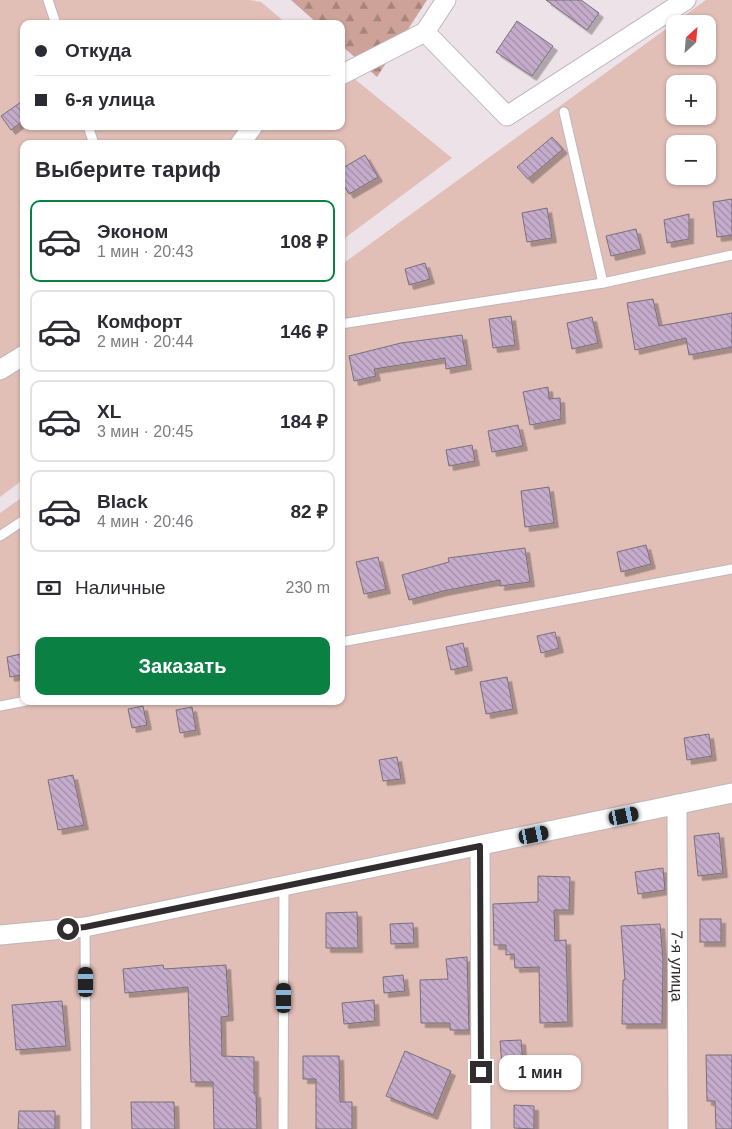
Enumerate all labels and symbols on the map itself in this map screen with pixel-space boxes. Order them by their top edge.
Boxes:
north arrow [666,15,716,65]
car [607,806,640,826]
car [517,825,550,845]
route start [57,918,79,940]
street label: 7-я улица [669,930,686,1002]
car [78,967,93,997]
car [276,983,291,1013]
callout: 1 мин [498,1054,581,1090]
route end [470,1061,492,1083]

